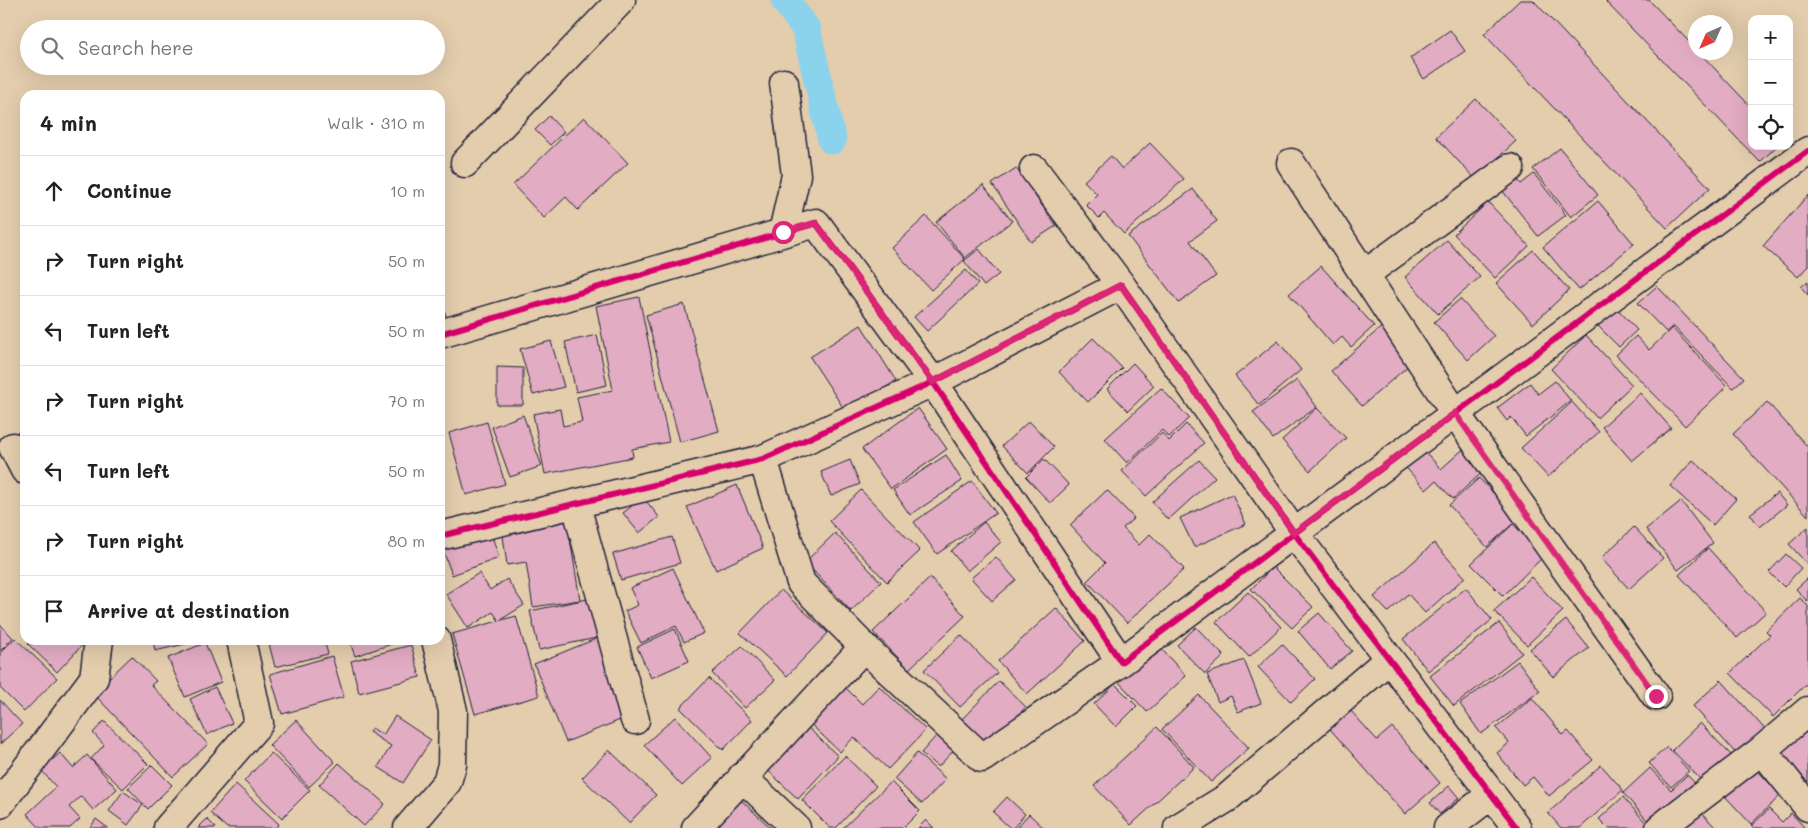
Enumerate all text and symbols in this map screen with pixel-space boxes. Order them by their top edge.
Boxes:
north arrow [1688,15,1733,60]
map controls [1748,15,1793,150]
button: + [1748,15,1793,60]
search box [20,20,445,75]
icon: search [38,34,66,62]
text: Search here [78,35,194,60]
button: − [1748,60,1793,105]
button: locate [1748,105,1793,150]
text: 4 min [40,109,97,136]
text: Walk · 310 m [327,112,425,133]
icon: ahead [40,177,68,205]
text: Continue [87,178,172,203]
text: 10 m [390,180,425,201]
route start [772,221,795,244]
icon: right [40,247,68,275]
text: Turn right [87,248,184,273]
text: 50 m [388,250,425,271]
icon: left [40,317,68,345]
text: Turn left [87,318,170,343]
text: 50 m [388,320,425,341]
icon: right [40,387,68,415]
text: Turn right [87,388,184,413]
text: 70 m [388,390,425,411]
icon: left [40,457,68,485]
text: Turn left [87,458,170,483]
text: 50 m [388,460,425,481]
icon: right [40,527,68,555]
text: Turn right [87,528,184,553]
text: 80 m [388,530,425,551]
icon: arrive [40,597,68,625]
text: Arrive at destination [87,598,290,623]
route end [1645,685,1668,708]

